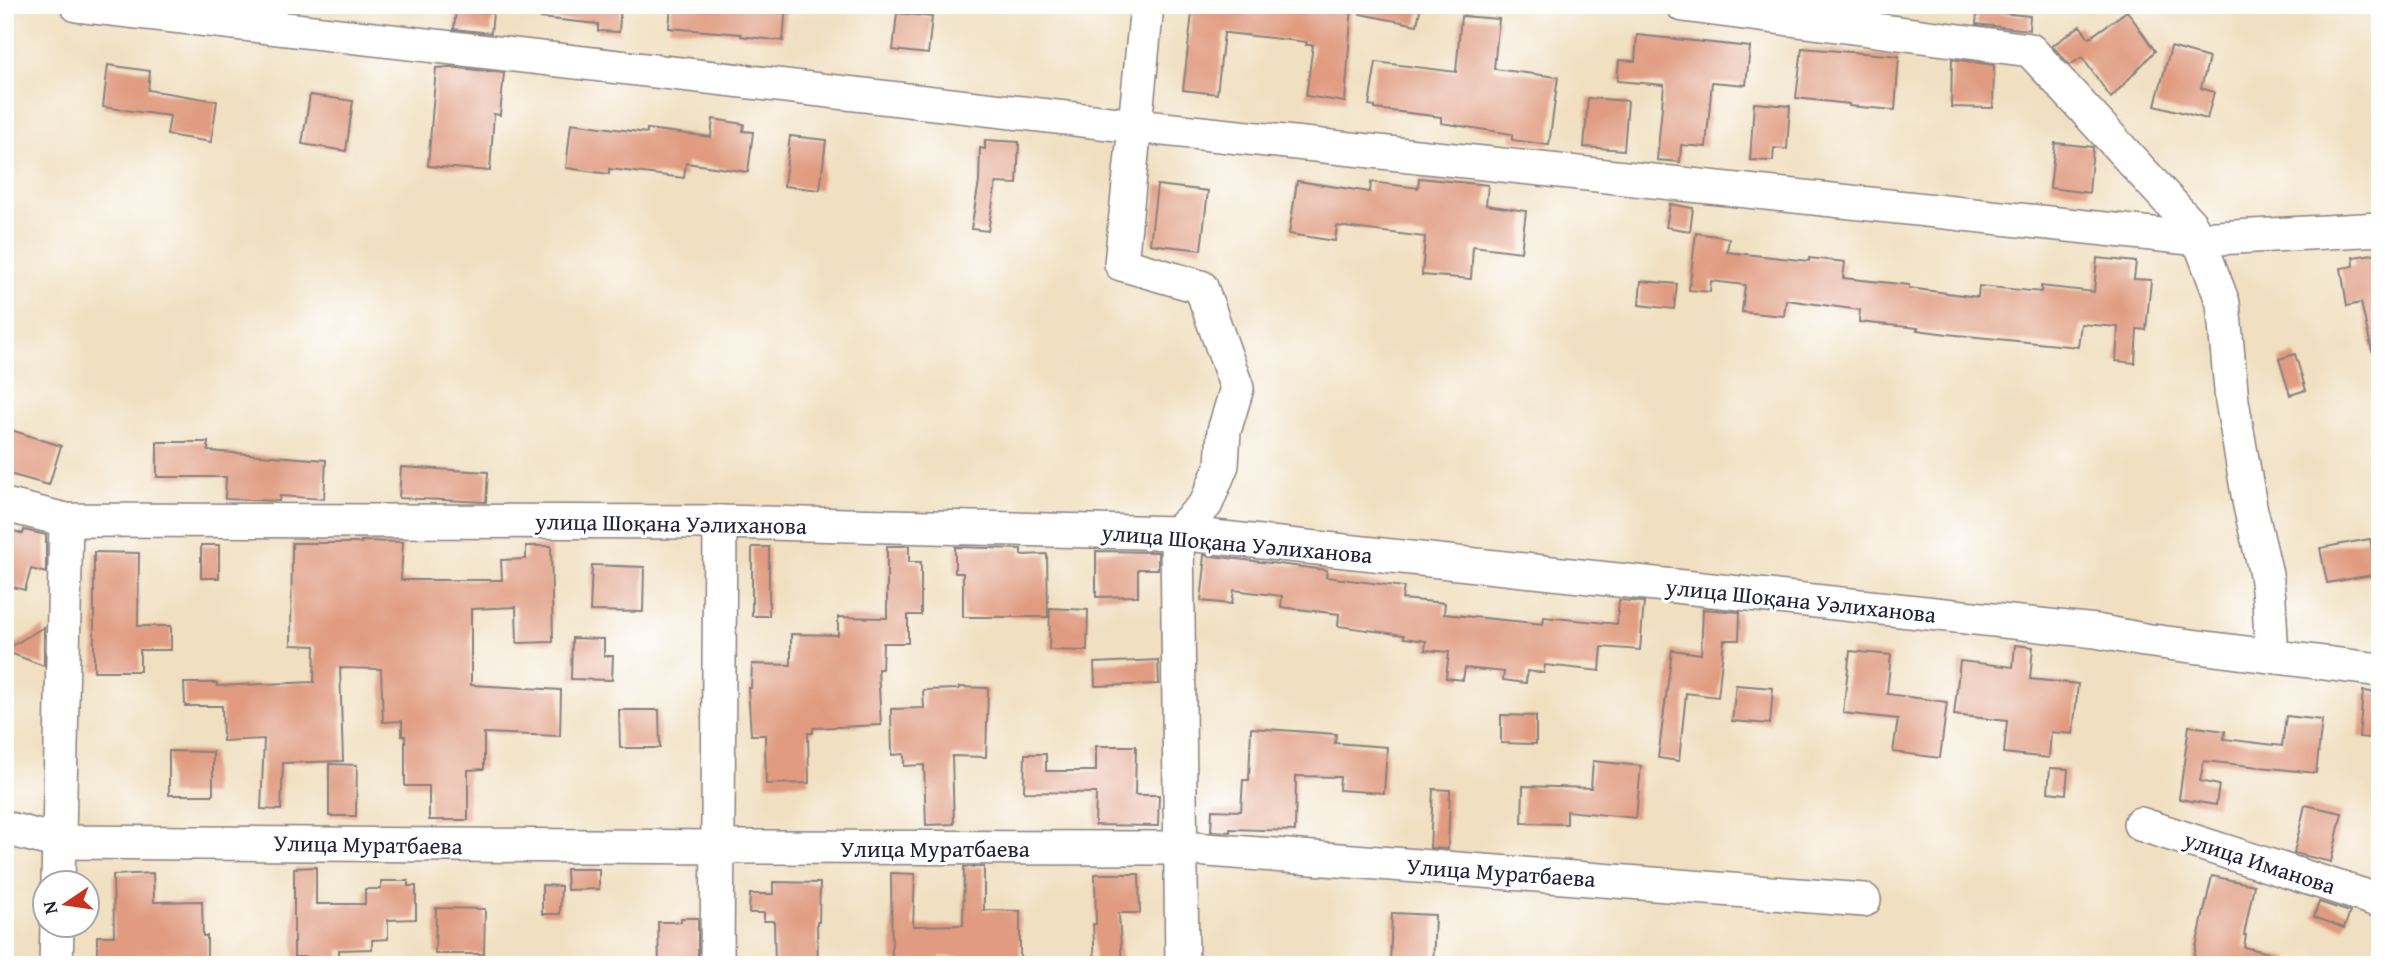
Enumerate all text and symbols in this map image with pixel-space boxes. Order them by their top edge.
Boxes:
street label: улица Шоқана Уәлиханова [534,504,807,542]
street label: улица Шоқана Уәлиханова [1099,515,1374,571]
street label: улица Шоқана Уәлиханова [1663,569,1938,631]
street label: улица Иманова [2179,822,2340,902]
street label: Улица Муратбаева [273,826,463,862]
street label: Улица Муратбаева [840,832,1030,865]
street label: Улица Муратбаева [1405,849,1597,895]
north arrow [32,869,102,939]
text: N [34,898,65,917]

